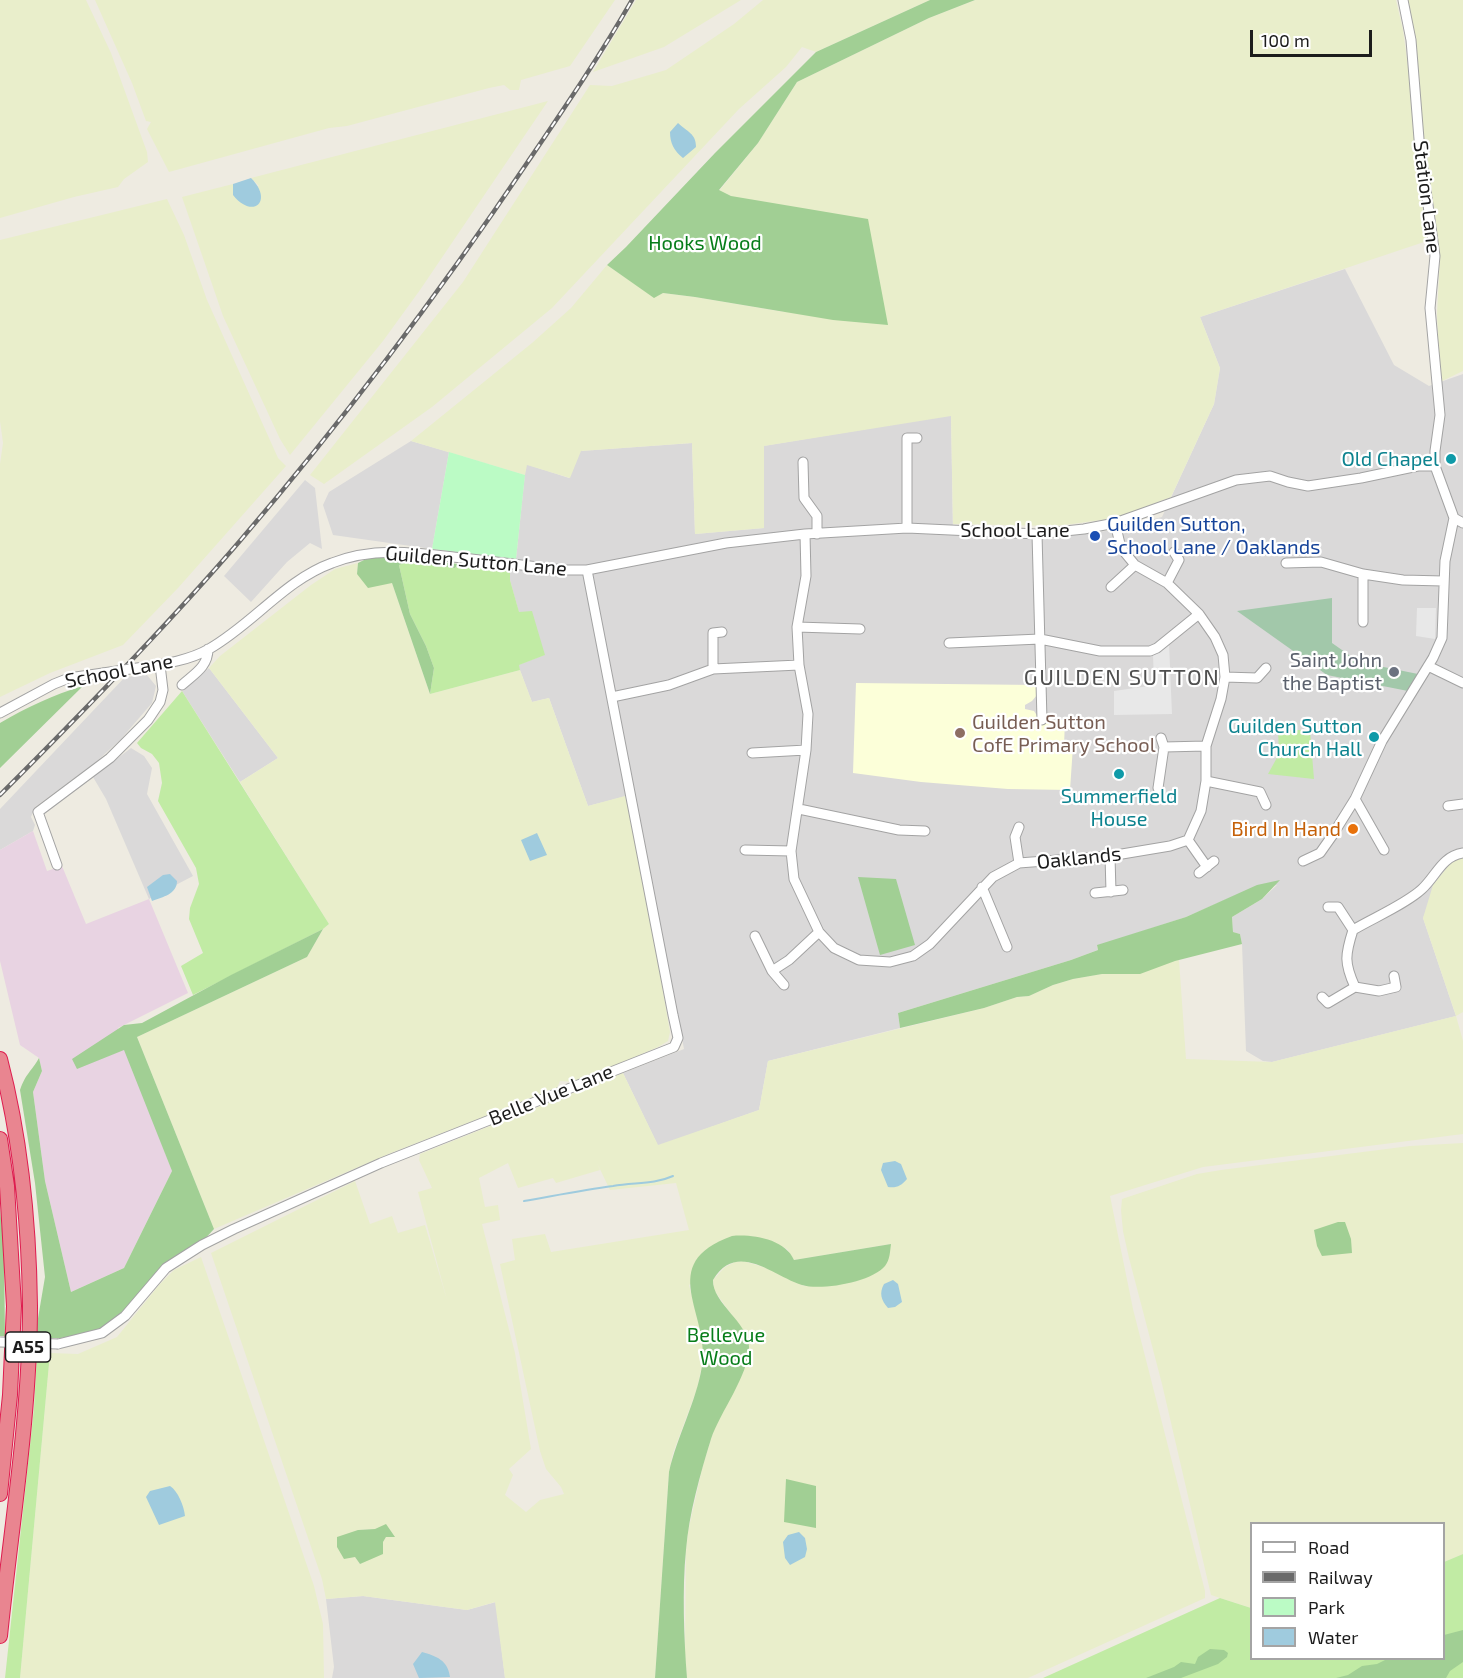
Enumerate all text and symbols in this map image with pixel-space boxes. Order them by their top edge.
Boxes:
scale bar [1253,18,1374,56]
text: 100 m [1261,29,1310,51]
street label: Station Lane [1408,139,1446,255]
park label: Hooks Wood [648,231,762,255]
place label: Old Chapel [1342,447,1439,471]
marker: Old Chapel [1444,452,1458,466]
place label: Guilden Sutton, School Lane / Oaklands [1107,512,1320,559]
street label: School Lane [960,518,1070,542]
marker: Guilden Sutton, School Lane / Oaklands [1088,529,1102,543]
street label: Guilden Sutton Lane [384,541,568,581]
place label: Saint John the Baptist [1282,648,1382,695]
street label: School Lane [63,649,175,693]
district label: GUILDEN SUTTON [1024,665,1220,691]
marker: Saint John the Baptist [1387,665,1401,679]
place label: Guilden Sutton CofE Primary School [972,710,1156,757]
place label: Guilden Sutton Church Hall [1228,714,1362,761]
marker: Guilden Sutton CofE Primary School [953,726,967,740]
marker: Guilden Sutton Church Hall [1367,730,1381,744]
marker: Summerfield House [1112,767,1126,781]
place label: Summerfield House [1061,784,1177,831]
place label: Bird In Hand [1231,817,1341,841]
marker: Bird In Hand [1346,822,1360,836]
street label: Oaklands [1036,842,1122,874]
street label: Belle Vue Lane [485,1059,617,1131]
park label: Bellevue Wood [687,1323,765,1370]
road number: A55 [6,1332,51,1362]
legend [1250,1522,1445,1660]
text: Road [1308,1536,1349,1558]
text: Railway [1308,1566,1373,1588]
text: Park [1308,1596,1345,1618]
text: Water [1308,1626,1358,1648]

